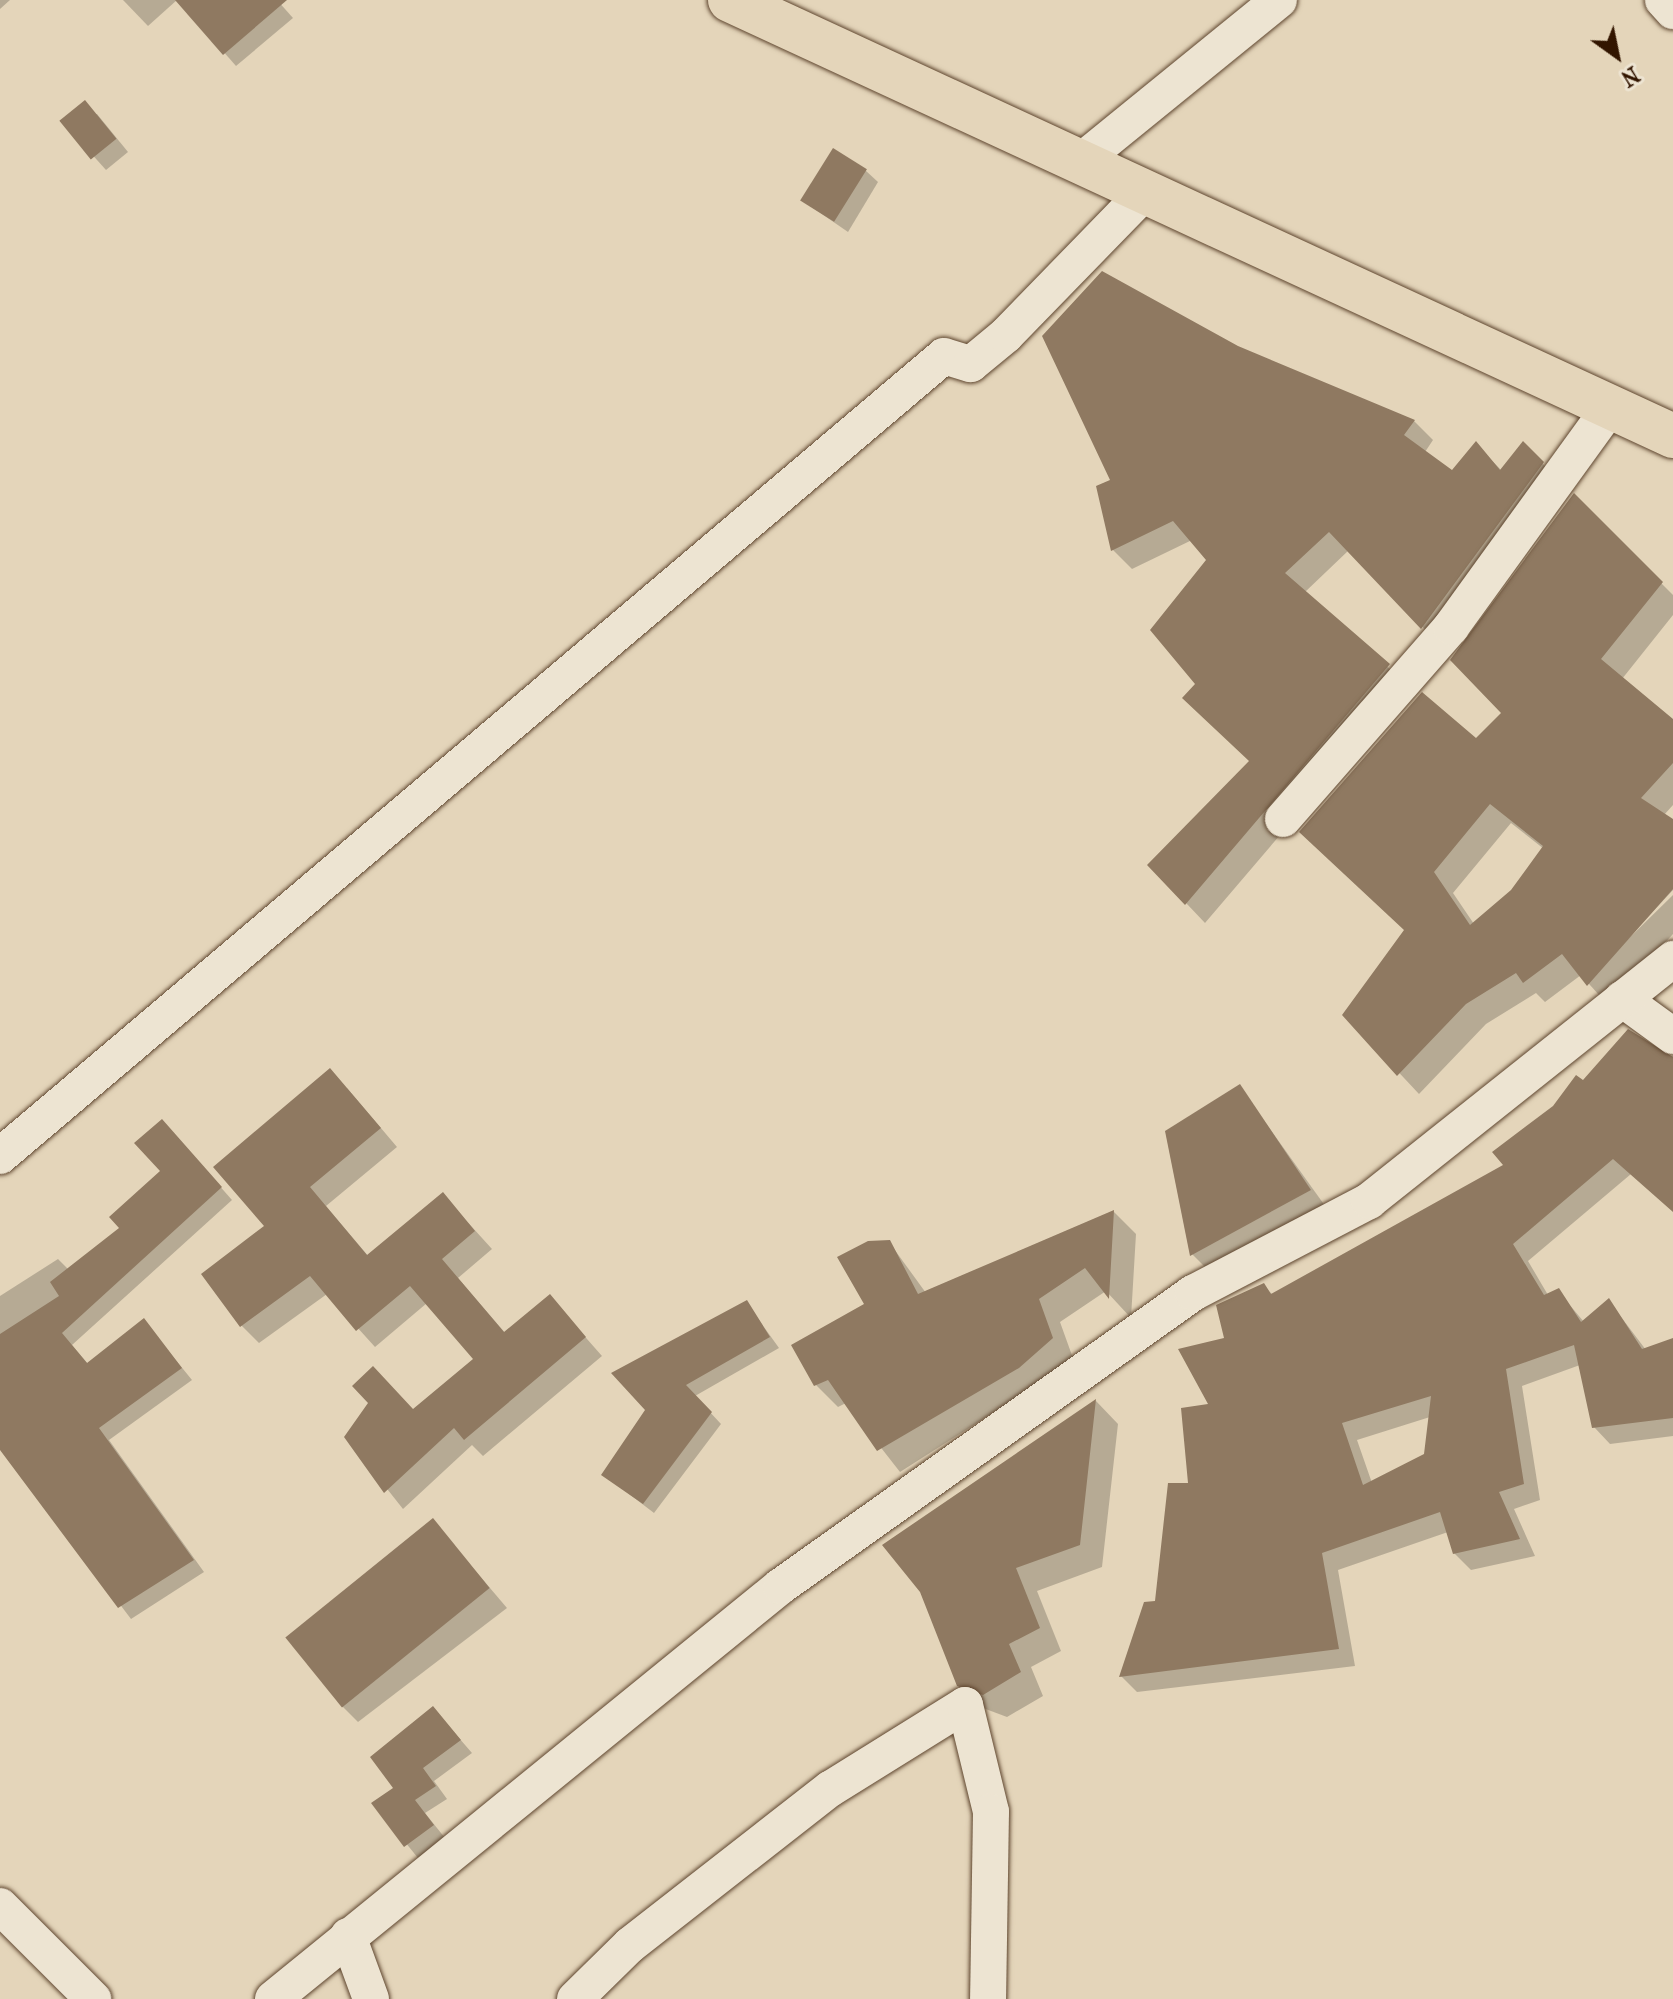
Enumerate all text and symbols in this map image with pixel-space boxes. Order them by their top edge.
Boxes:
north arrow [1577,16,1657,96]
text: N [1616,61,1644,92]

